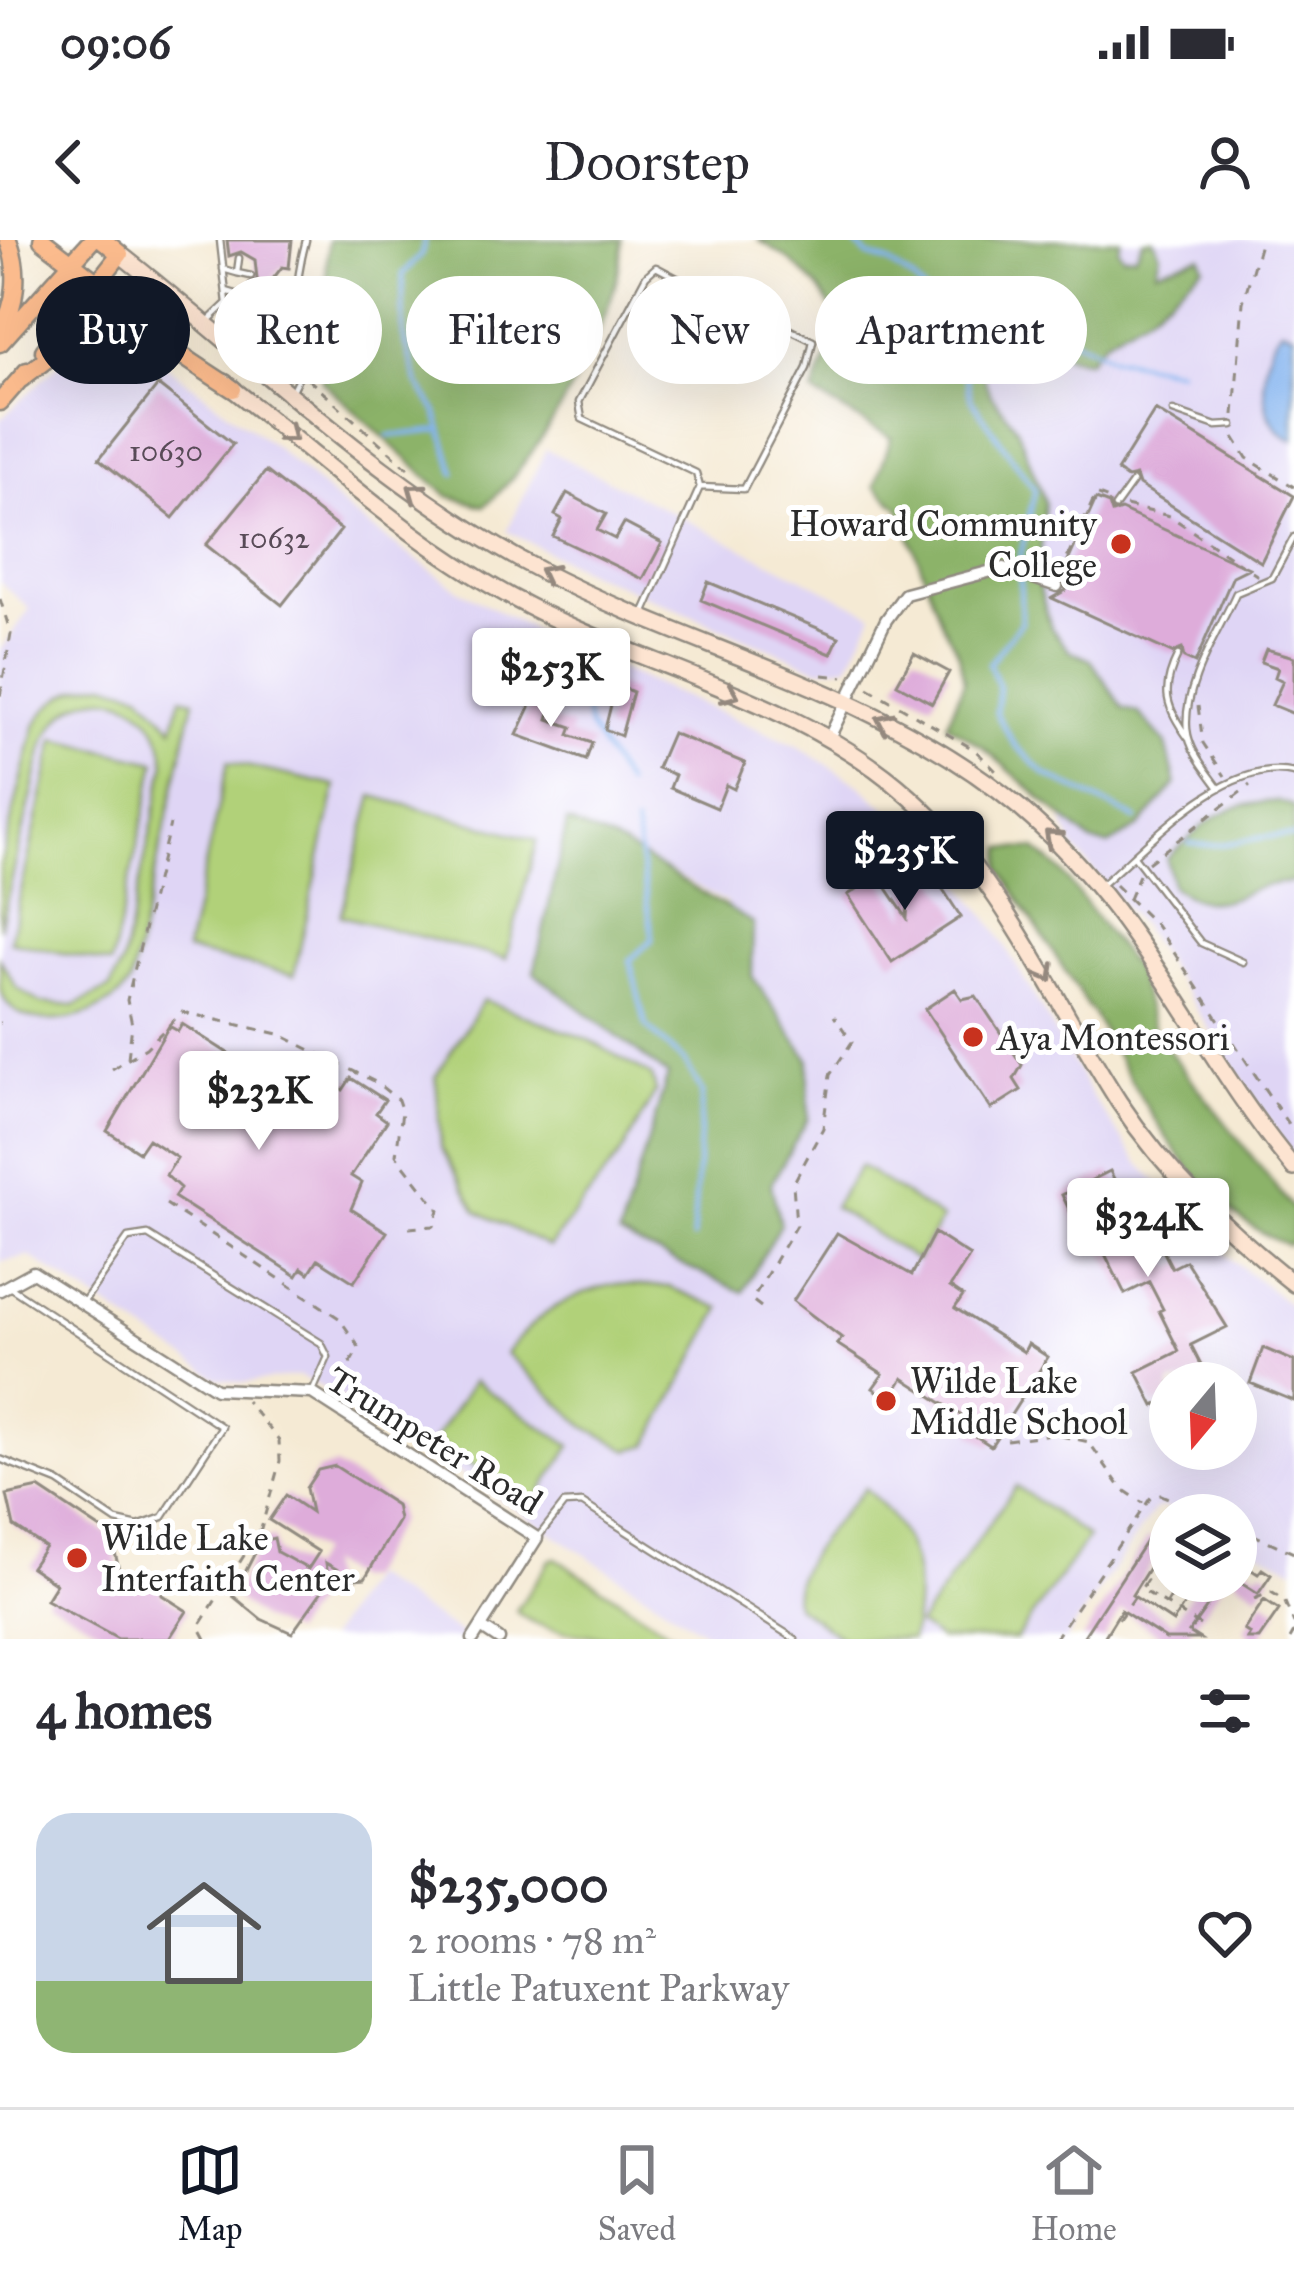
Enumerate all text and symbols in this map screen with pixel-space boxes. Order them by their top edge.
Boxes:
text: 09:06 [60,15,171,70]
icon: back [36,129,102,195]
text: Doorstep [544,129,750,195]
icon: person [1192,129,1258,195]
chip: Buy [36,276,190,384]
chip: Rent [214,276,382,384]
chip: Filters [406,276,603,384]
chip: New [627,276,791,384]
chip: Apartment [815,276,1087,384]
one-way arrow [275,421,297,442]
house number: 10630 [129,433,203,469]
one-way arrow [407,483,428,505]
place label: Howard Community College [789,502,1098,587]
house number: 10632 [238,520,310,556]
marker: Howard Community College [1108,531,1134,557]
one-way arrow [538,563,559,587]
pin: $253K [467,628,635,730]
text: $253K [499,643,603,691]
one-way arrow [720,680,741,704]
one-way arrow [875,712,896,735]
pin: $235K [821,811,989,913]
text: $235K [853,826,957,874]
one-way arrow [1044,830,1065,852]
one-way arrow [1032,961,1055,983]
place label: Aya Montessori [995,1016,1230,1060]
marker: Aya Montessori [960,1024,986,1050]
pin: $232K [175,1051,343,1153]
text: $232K [206,1066,312,1114]
pin: $324K [1064,1178,1232,1280]
text: $324K [1094,1193,1202,1241]
street label: Trumpeter Road [319,1357,550,1525]
place label: Wilde Lake Middle School [910,1359,1128,1444]
north arrow [1149,1362,1257,1470]
map controls [1149,1362,1257,1602]
marker: Wilde Lake Middle School [873,1388,899,1414]
button: layers [1149,1494,1257,1602]
place label: Wilde Lake Interfaith Center [101,1516,355,1601]
marker: Wilde Lake Interfaith Center [64,1545,90,1571]
icon: filters [1192,1678,1258,1744]
text: 4 homes [36,1680,212,1742]
text: $235,000 [408,1854,609,1916]
icon: home [132,1861,276,2005]
icon: heart [1192,1900,1258,1966]
text: 2 rooms · 78 m² [408,1916,656,1964]
text: Little Patuxent Parkway [408,1964,789,2012]
tab: Map [177,2137,243,2249]
tab: Saved [598,2137,676,2249]
tab: Home [1030,2137,1117,2249]

